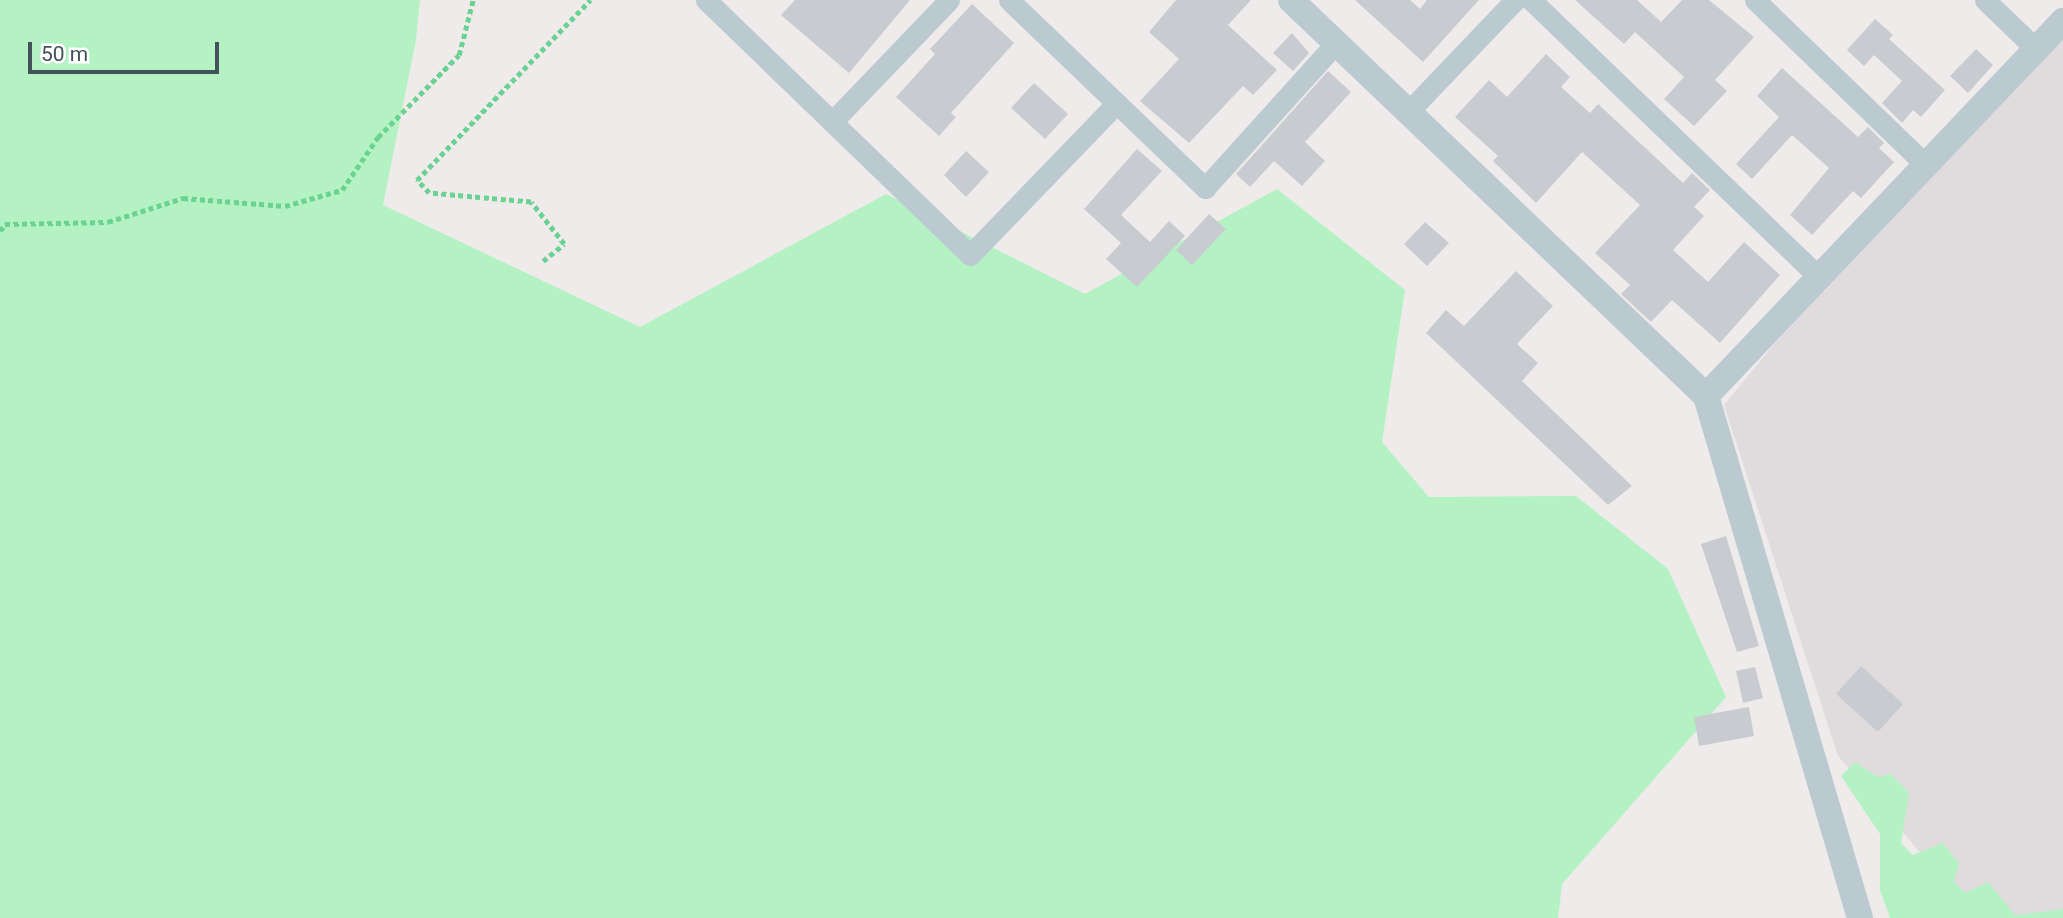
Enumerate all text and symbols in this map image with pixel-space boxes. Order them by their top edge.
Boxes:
scale bar [32,28,222,72]
text: 50 m [41,42,88,66]

